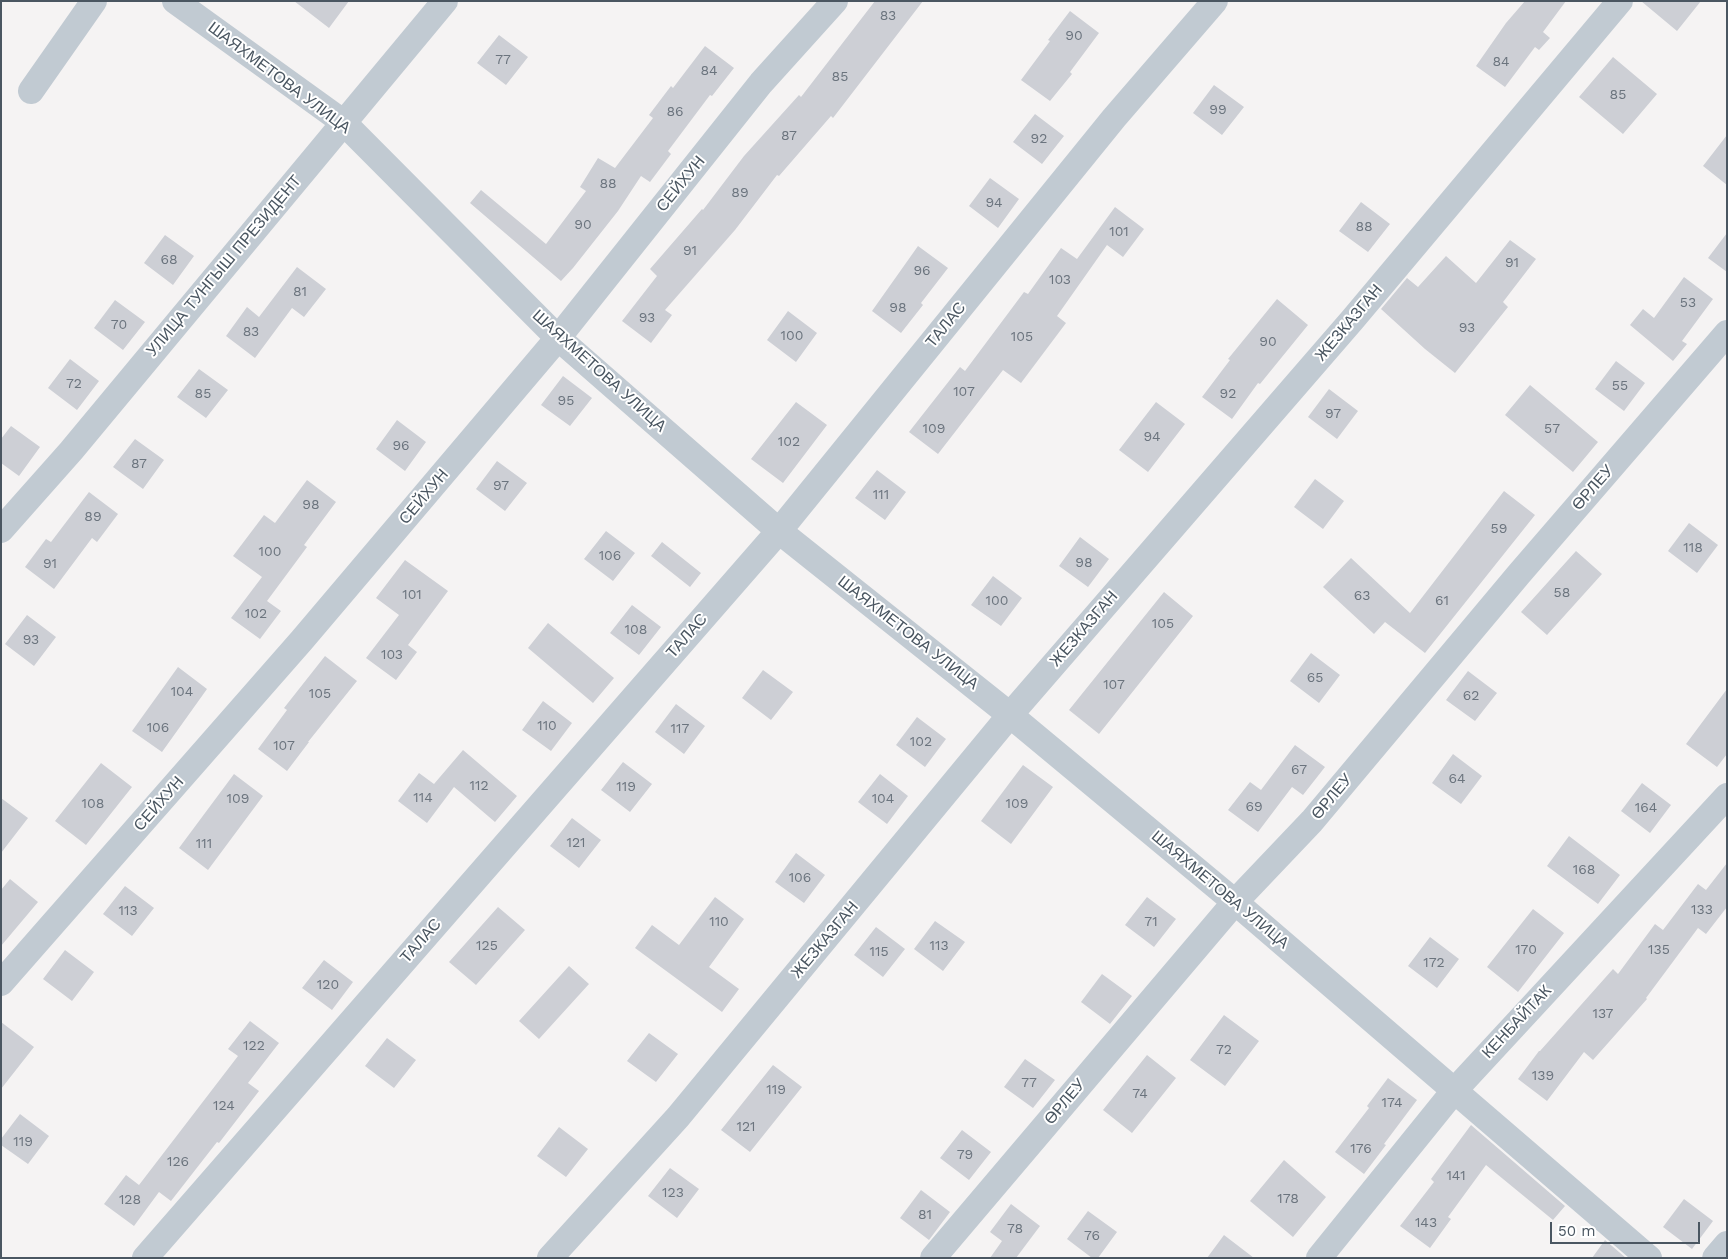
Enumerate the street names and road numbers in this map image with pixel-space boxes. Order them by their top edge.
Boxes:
street label: ШАЯХМЕТОВА УЛИЦА [204,18,354,138]
street label: СЕЙХУН [653,152,709,216]
street label: УЛИЦА ТУНГЫШ ПРЕЗИДЕНТ [143,172,305,360]
street label: ЖЕЗКАЗГАН [1311,281,1387,365]
street label: ТАЛАС [922,299,970,351]
street label: ШАЯХМЕТОВА УЛИЦА [528,306,670,436]
street label: ӨРЛЕУ [1568,461,1618,515]
street label: СЕЙХУН [395,466,453,528]
street label: ШАЯХМЕТОВА УЛИЦА [834,572,982,694]
street label: ЖЕЗКАЗГАН [1046,587,1122,671]
street label: ТАЛАС [662,610,712,662]
street label: ӨРЛЕУ [1307,770,1357,824]
street label: СЕЙХУН [130,773,188,835]
street label: ШАЯХМЕТОВА УЛИЦА [1147,827,1293,953]
street label: ЖЕЗКАЗГАН [787,898,863,982]
street label: ТАЛАС [396,915,446,967]
street label: КЕНБАЙТАК [1478,981,1556,1063]
street label: ӨРЛЕУ [1040,1075,1090,1129]

